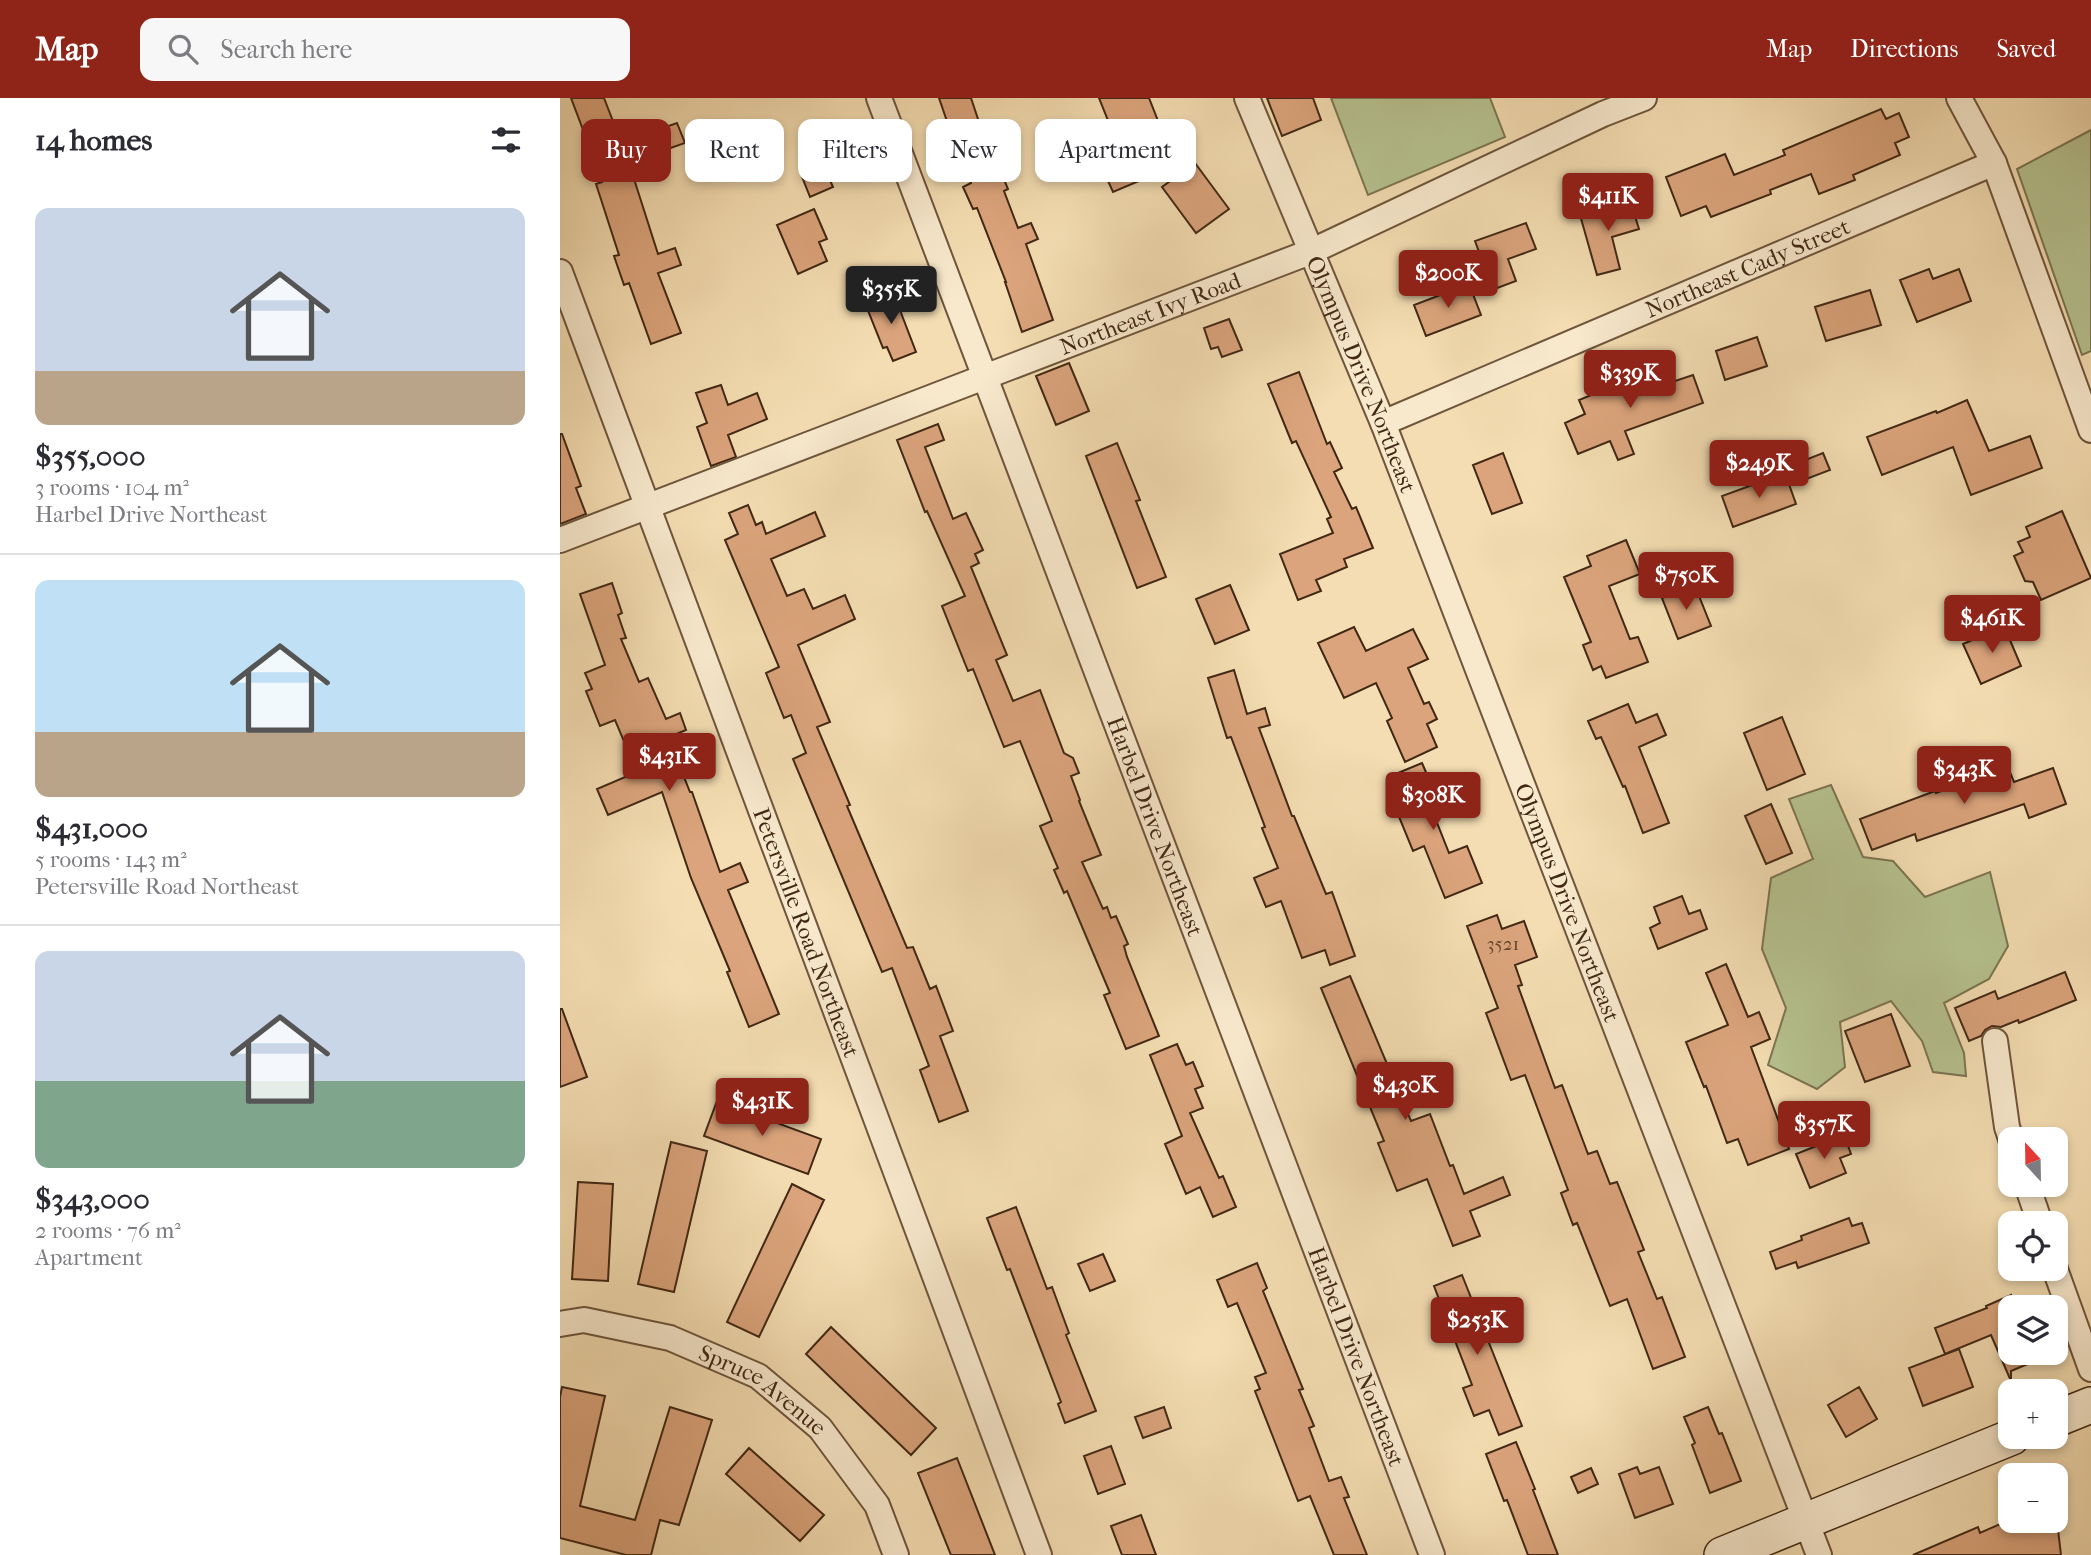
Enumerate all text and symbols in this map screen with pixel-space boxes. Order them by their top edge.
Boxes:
search box [140,18,630,81]
text: Map [35,30,98,69]
icon: search [164,30,202,68]
text: Search here [220,34,352,65]
text: Map [1766,35,1812,63]
text: Directions [1850,35,1958,63]
text: Saved [1996,35,2056,63]
chip: Buy [581,119,671,182]
chip: Rent [685,119,784,182]
chip: Filters [798,119,912,182]
chip: New [926,119,1021,182]
chip: Apartment [1035,119,1196,182]
icon: filters [487,121,525,159]
text: 14 homes [35,123,152,158]
pin: $411K [1559,174,1657,233]
text: $411K [1578,182,1638,209]
street label: Northeast Cady Street [1641,213,1854,324]
pin: $200K [1399,250,1497,310]
street label: Olympus Drive Northeast [1301,252,1422,497]
icon: home [217,253,343,379]
text: $200K [1415,259,1481,286]
pin: $355K [842,266,940,326]
street label: Northeast Ivy Road [1056,267,1245,361]
text: $355K [862,275,920,302]
pin: $339K [1581,350,1679,410]
text: $339K [1600,359,1660,386]
text: $355,000 [35,439,145,474]
pin: $249K [1710,440,1808,500]
text: $249K [1726,449,1792,476]
text: 3 rooms · 104 m² [35,474,189,501]
text: Harbel Drive Northeast [35,501,268,528]
pin: $750K [1637,552,1735,612]
text: $750K [1654,561,1718,588]
pin: $461K [1943,596,2041,655]
text: $461K [1960,604,2024,631]
icon: home [217,625,343,751]
street label: Harbel Drive Northeast [1101,713,1209,940]
pin: $431K [620,734,718,793]
text: $431K [639,742,699,769]
pin: $343K [1915,746,2013,806]
text: $343K [1933,755,1995,782]
pin: $308K [1384,772,1482,832]
street label: Olympus Drive Northeast [1509,779,1625,1026]
text: $308K [1401,781,1465,808]
street label: Petersville Road Northeast [747,804,865,1061]
text: $431,000 [35,811,148,846]
text: 5 rooms · 143 m² [35,846,187,873]
text: Petersville Road Northeast [35,873,299,900]
house number: 3521 [1487,933,1519,955]
icon: home [217,996,343,1122]
pin: $430K [1356,1062,1454,1122]
text: $430K [1372,1071,1438,1098]
pin: $431K [713,1079,811,1138]
text: $431K [732,1087,792,1114]
pin: $357K [1775,1102,1873,1161]
text: $357K [1794,1110,1854,1137]
north arrow [1998,1127,2068,1197]
map controls [1998,1127,2068,1533]
text: $343,000 [35,1182,150,1217]
button: locate [1998,1211,2068,1281]
text: 2 rooms · 76 m² [35,1217,181,1244]
street label: Harbel Drive Northeast [1302,1243,1410,1470]
text: Apartment [35,1244,143,1271]
button: layers [1998,1295,2068,1365]
pin: $253K [1428,1298,1526,1357]
text: $253K [1447,1306,1507,1333]
street label: Spruce Avenue [695,1339,831,1441]
button: + [1998,1379,2068,1449]
button: − [1998,1463,2068,1533]

